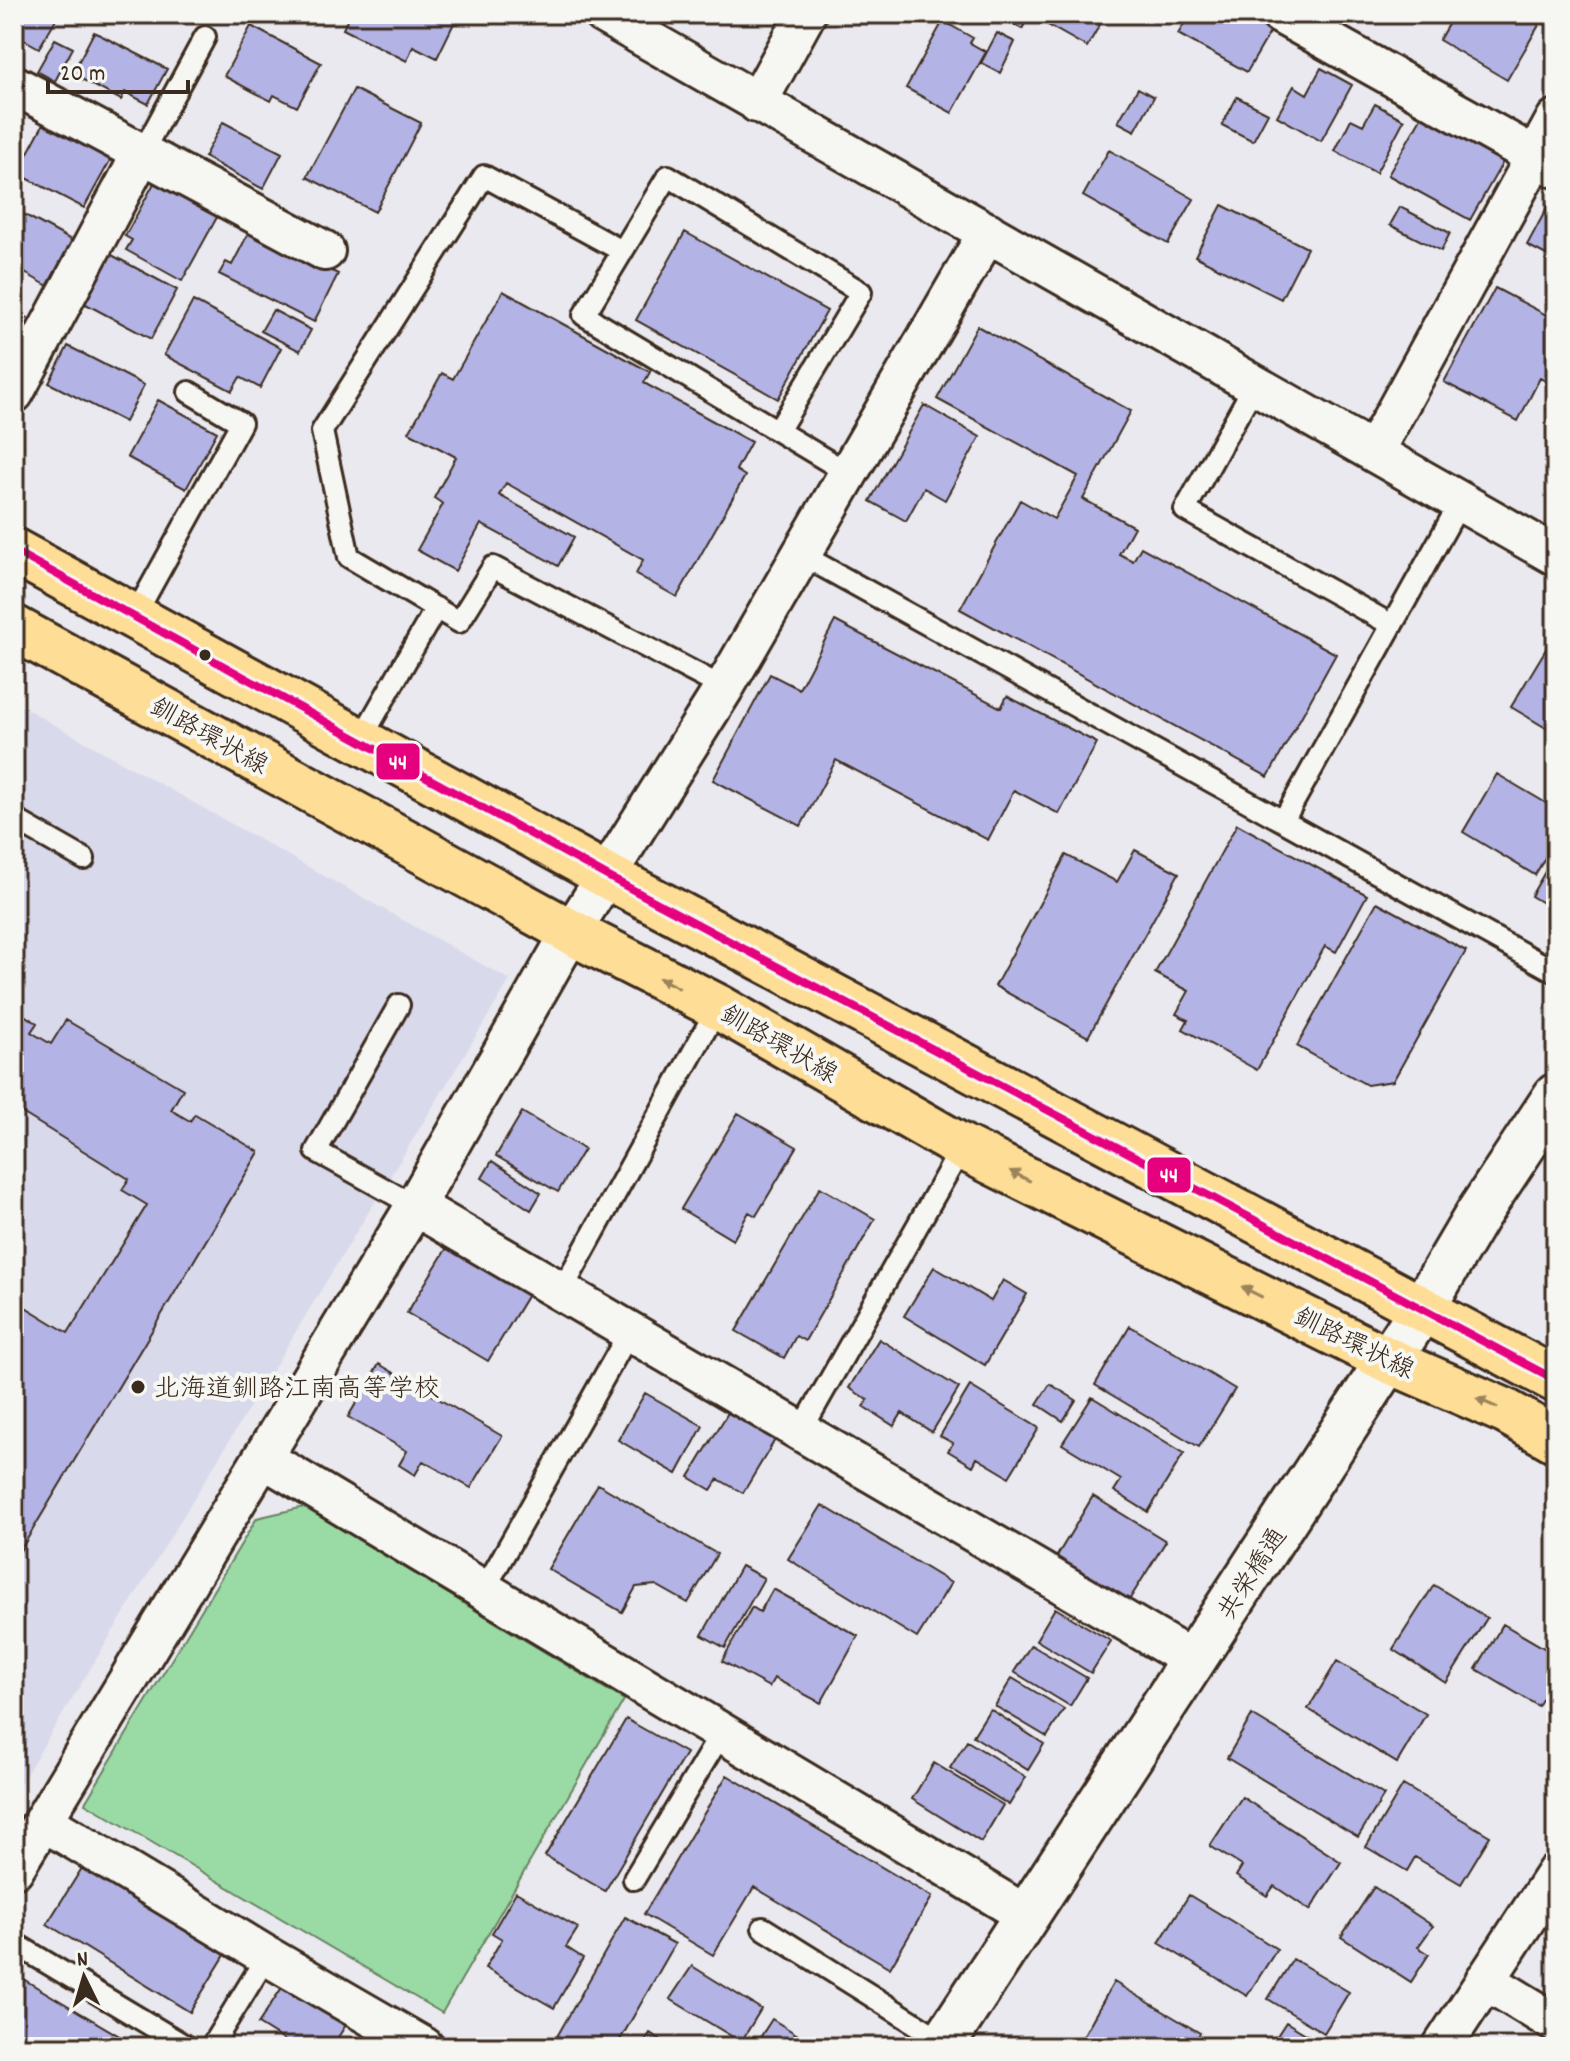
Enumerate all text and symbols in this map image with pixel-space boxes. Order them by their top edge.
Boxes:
scale bar [48,44,188,94]
text: 20 m [60,58,106,92]
unlabelled marker [197,647,213,663]
street label: 釧路環状線 [142,690,274,786]
line badge: 44 [375,742,421,781]
text: 44 [389,749,407,780]
one-way arrow [658,976,681,990]
street label: 釧路環状線 [713,998,844,1095]
line badge: 44 [1146,1156,1192,1194]
text: 44 [1160,1162,1178,1193]
one-way arrow [1008,1169,1031,1183]
one-way arrow [1241,1285,1264,1299]
street label: 釧路環状線 [1287,1300,1420,1390]
place label: 北海道釧路江南高等学校 [154,1372,440,1409]
marker: 北海道釧路江南高等学校 [129,1378,147,1396]
one-way arrow [1475,1397,1499,1410]
street label: 共栄橋通 [1210,1521,1298,1629]
north arrow [44,1937,124,2017]
text: N [76,1945,89,1976]

